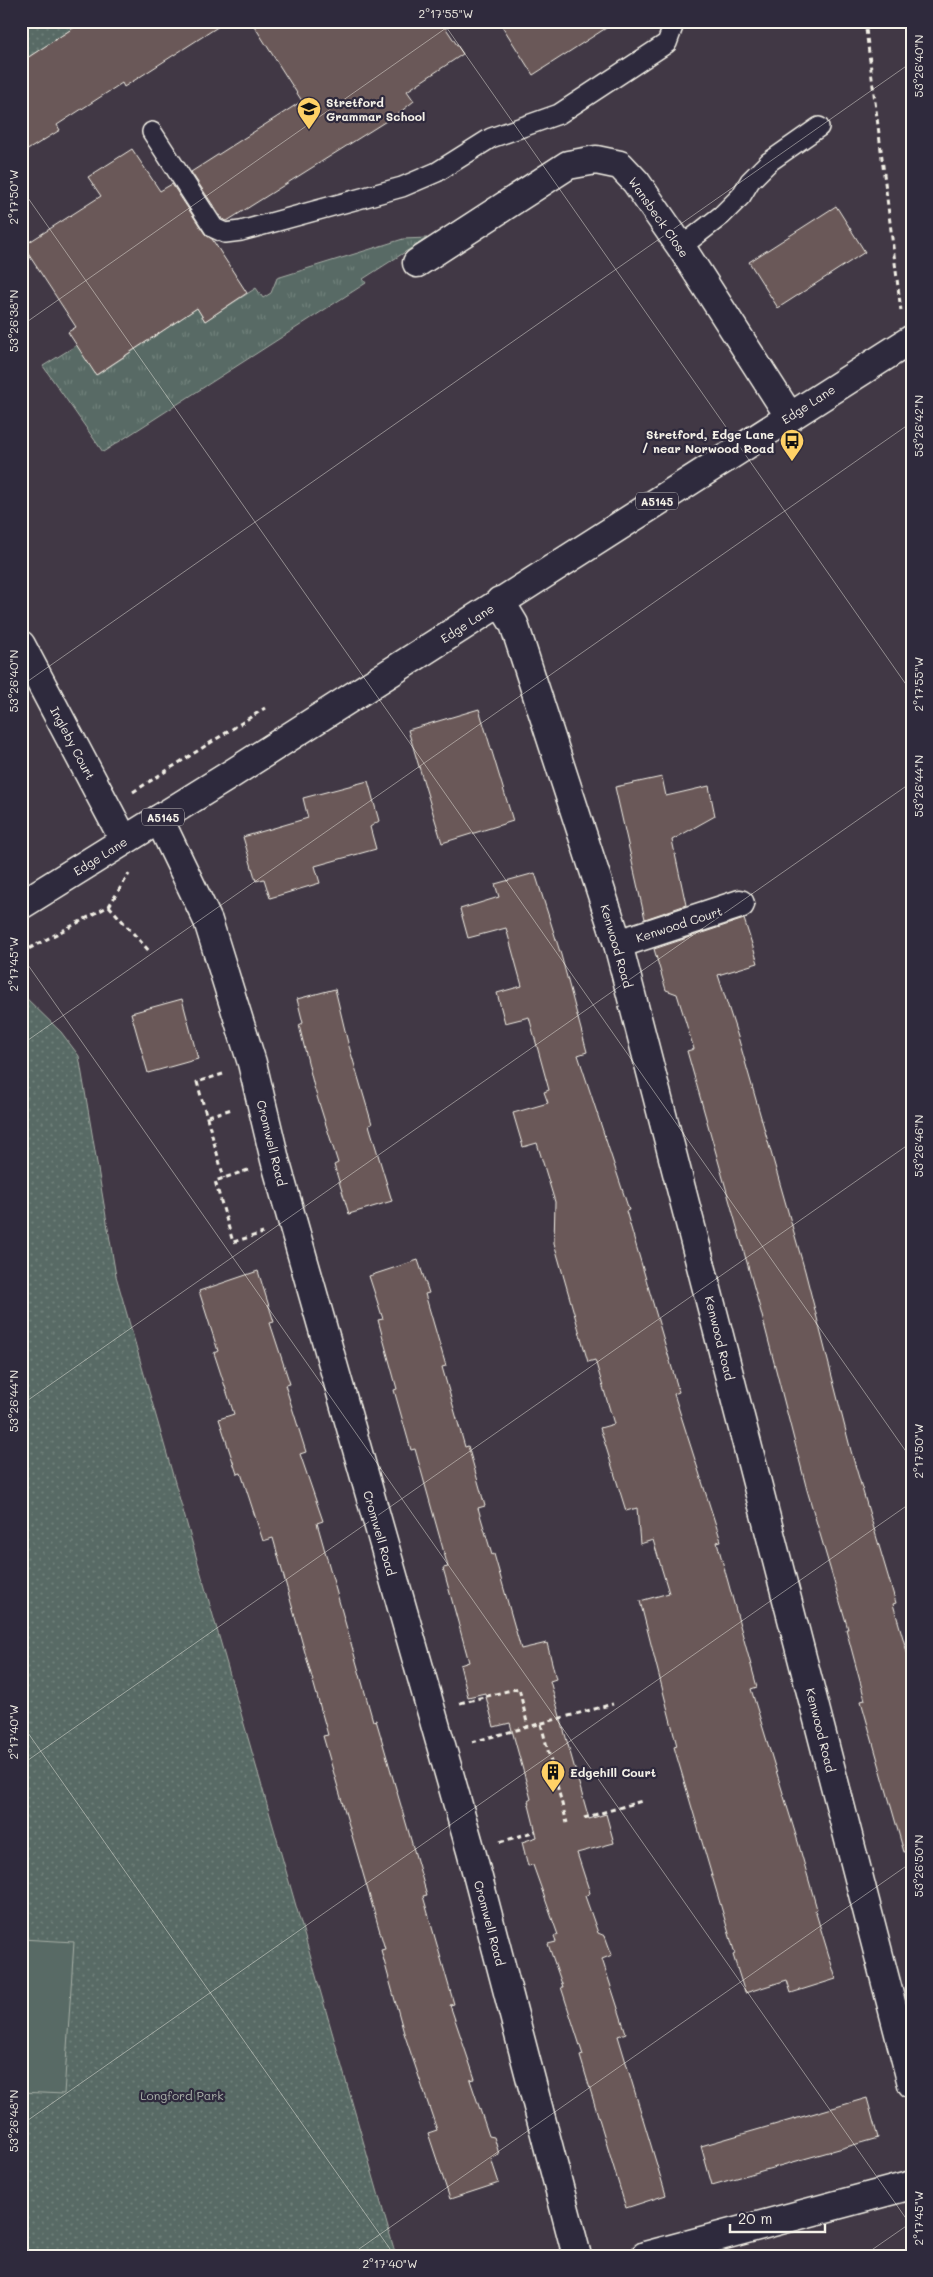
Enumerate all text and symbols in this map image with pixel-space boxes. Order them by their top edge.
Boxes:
text: 2°17'55"W [419,5,473,21]
text: 53°26'40"N [910,35,926,97]
place label: Stretford Grammar School [326,94,425,124]
school or university icon: Stretford Grammar School [296,96,322,130]
text: 2°17'50"W [5,169,21,225]
street label: Wansbeck Close [625,174,693,260]
text: 53°26'38"N [5,290,21,352]
street label: Edge Lane [778,381,838,427]
text: 53°26'42"N [910,395,926,457]
place label: Stretford, Edge Lane / near Norwood Road [642,426,774,456]
bus stop icon: Stretford, Edge Lane / near Norwood Road [779,428,805,462]
road number: A5145 [636,492,678,510]
street label: Edge Lane [437,600,497,646]
text: 53°26'40"N [5,650,21,712]
text: 2°17'55"W [910,657,926,711]
street label: Ingleby Court [47,704,99,782]
text: 53°26'44"N [910,755,926,817]
road number: A5145 [142,809,184,826]
street label: Edge Lane [70,833,130,879]
street label: Kenwood Road [597,902,637,990]
street label: Kenwood Court [634,903,724,945]
text: 2°17'45"W [5,937,21,991]
street label: Cromwell Road [254,1098,290,1188]
text: 53°26'46"N [910,1115,926,1177]
street label: Kenwood Road [702,1294,738,1382]
text: 53°26'44"N [5,1370,21,1432]
text: 2°17'50"W [910,1423,926,1479]
street label: Cromwell Road [360,1489,400,1578]
street label: Kenwood Road [803,1686,839,1774]
text: 2°17'40"W [5,1704,21,1760]
building icon: Edgehill Court [540,1759,566,1793]
place label: Edgehill Court [570,1764,656,1780]
text: 53°26'50"N [910,1835,926,1897]
street label: Cromwell Road [471,1879,509,1968]
park label: Longford Park [140,2087,224,2103]
text: 53°26'48"N [5,2090,21,2152]
text: 2°17'45"W [910,2191,926,2245]
scale bar [730,2202,826,2234]
text: 20 m [738,2208,772,2228]
text: 2°17'40"W [362,2255,418,2271]

